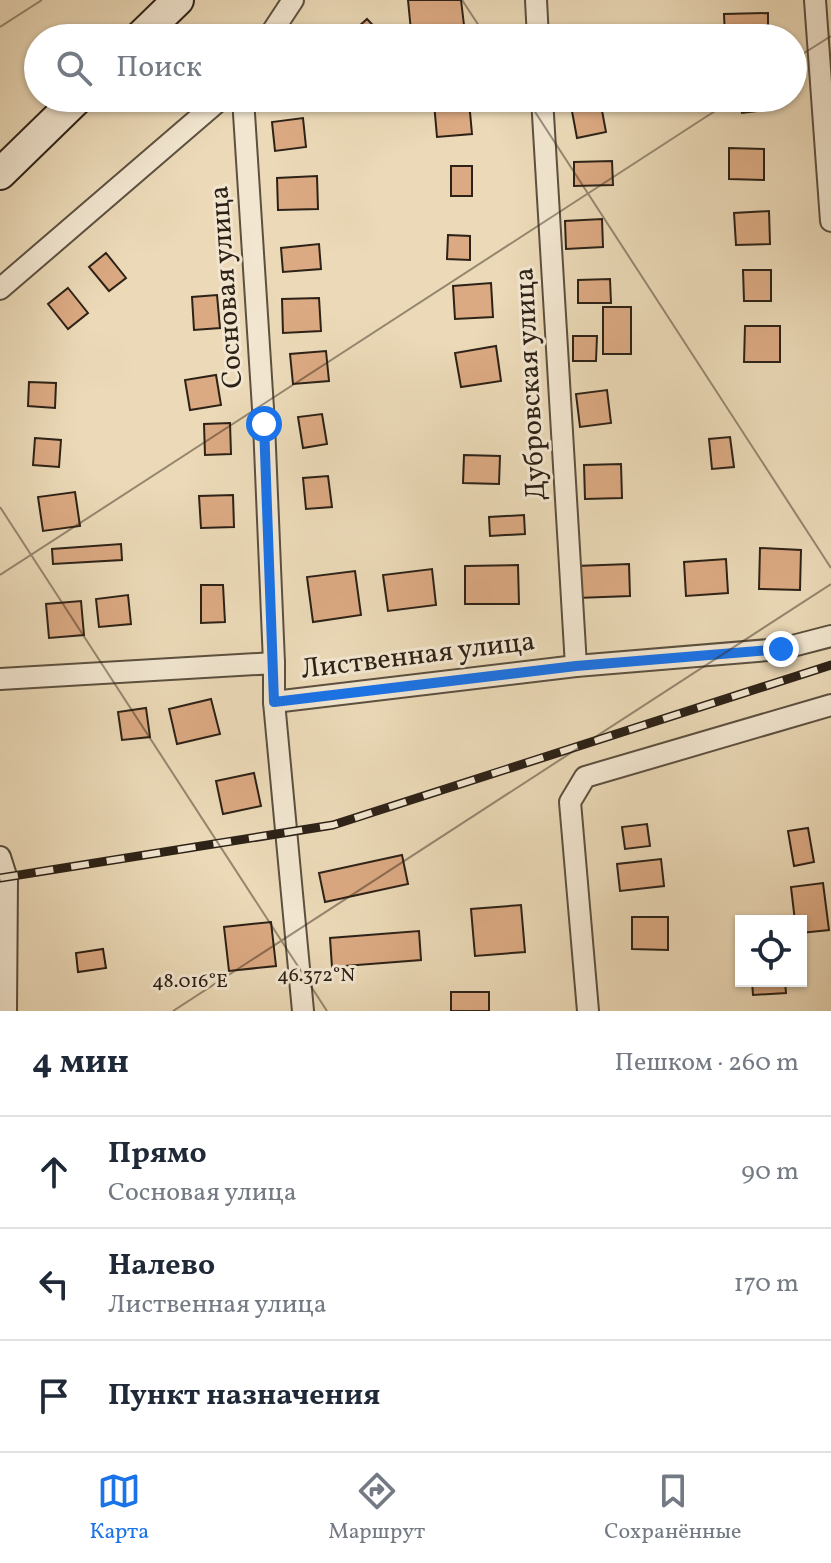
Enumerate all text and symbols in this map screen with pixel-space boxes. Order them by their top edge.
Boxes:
search box [24,24,807,112]
icon: search [52,46,96,90]
text: Поиск [116,47,202,89]
street label: Сосновая улица [200,184,254,390]
street label: Дубровская улица [505,267,557,501]
route start [246,406,282,442]
street label: Лиственная улица [299,622,537,690]
route end [763,631,799,667]
map controls [735,915,807,987]
button: locate [735,915,807,987]
text: 46.372°N [277,962,355,990]
text: 48.016°E [152,968,228,996]
text: 4 мин [32,1040,129,1087]
text: Пешком · 260 m [615,1045,799,1081]
text: Прямо [108,1133,207,1175]
icon: ahead [32,1150,76,1194]
text: 90 m [741,1154,799,1190]
text: Сосновая улица [108,1175,297,1211]
text: Налево [108,1245,215,1287]
icon: left [32,1262,76,1306]
text: 170 m [734,1266,799,1302]
text: Лиственная улица [108,1287,327,1323]
icon: arrive [32,1374,76,1418]
text: Пункт назначения [108,1375,380,1417]
tab: Карта [89,1469,149,1548]
tab: Маршрут [328,1469,425,1548]
tab: Сохранённые [604,1469,741,1548]

